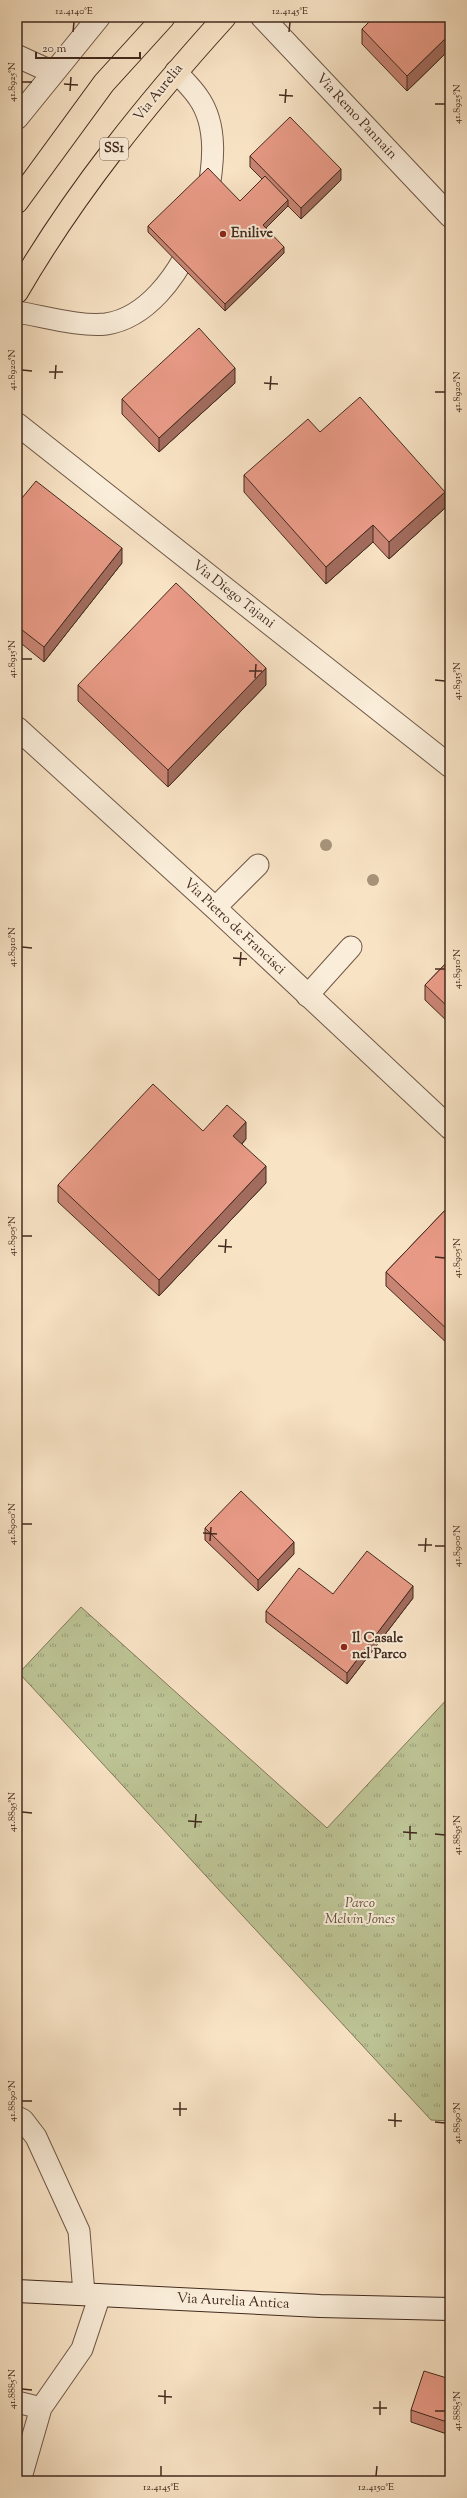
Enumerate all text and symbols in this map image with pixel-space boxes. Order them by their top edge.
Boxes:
text: 12.4140°E [55,4,93,19]
text: 12.4145°E [272,4,308,19]
scale bar [36,34,140,60]
text: 20 m [42,40,67,58]
street label: Via Aurelia [130,60,189,126]
text: 41.8925°N [5,62,20,102]
street label: Via Remo Pannain [311,69,401,165]
text: 41.8925°N [450,84,465,124]
road number: SS1 [100,138,128,160]
place label: Enilive [231,224,273,244]
marker: Enilive [218,229,228,239]
text: 41.8920°N [5,349,20,391]
text: 41.8920°N [450,371,465,413]
street label: Via Diego Tajani [187,556,279,634]
text: 41.8915°N [5,640,20,678]
text: 41.8915°N [450,662,465,700]
street label: Via Pietro de Francisci [178,874,290,980]
text: 41.8910°N [5,927,20,967]
text: 41.8910°N [450,949,465,989]
text: 41.8905°N [5,1216,20,1256]
text: 41.8905°N [450,1238,465,1278]
text: 41.8900°N [5,1503,20,1545]
text: 41.8900°N [450,1525,465,1567]
place label: Il Casale nel Parco [352,1629,407,1665]
marker: Il Casale nel Parco [339,1642,349,1652]
text: 41.8895°N [5,1792,20,1832]
text: 41.8895°N [450,1815,465,1855]
park label: Parco Melvin Jones [325,1894,396,1930]
text: 41.8890°N [5,2080,20,2122]
text: 41.8890°N [450,2102,465,2144]
street label: Via Aurelia Antica [176,2289,290,2315]
text: 41.8885°N [5,2369,20,2409]
text: 41.8885°N [450,2391,465,2431]
text: 12.4145°E [143,2480,179,2495]
text: 12.4150°E [358,2480,394,2495]

